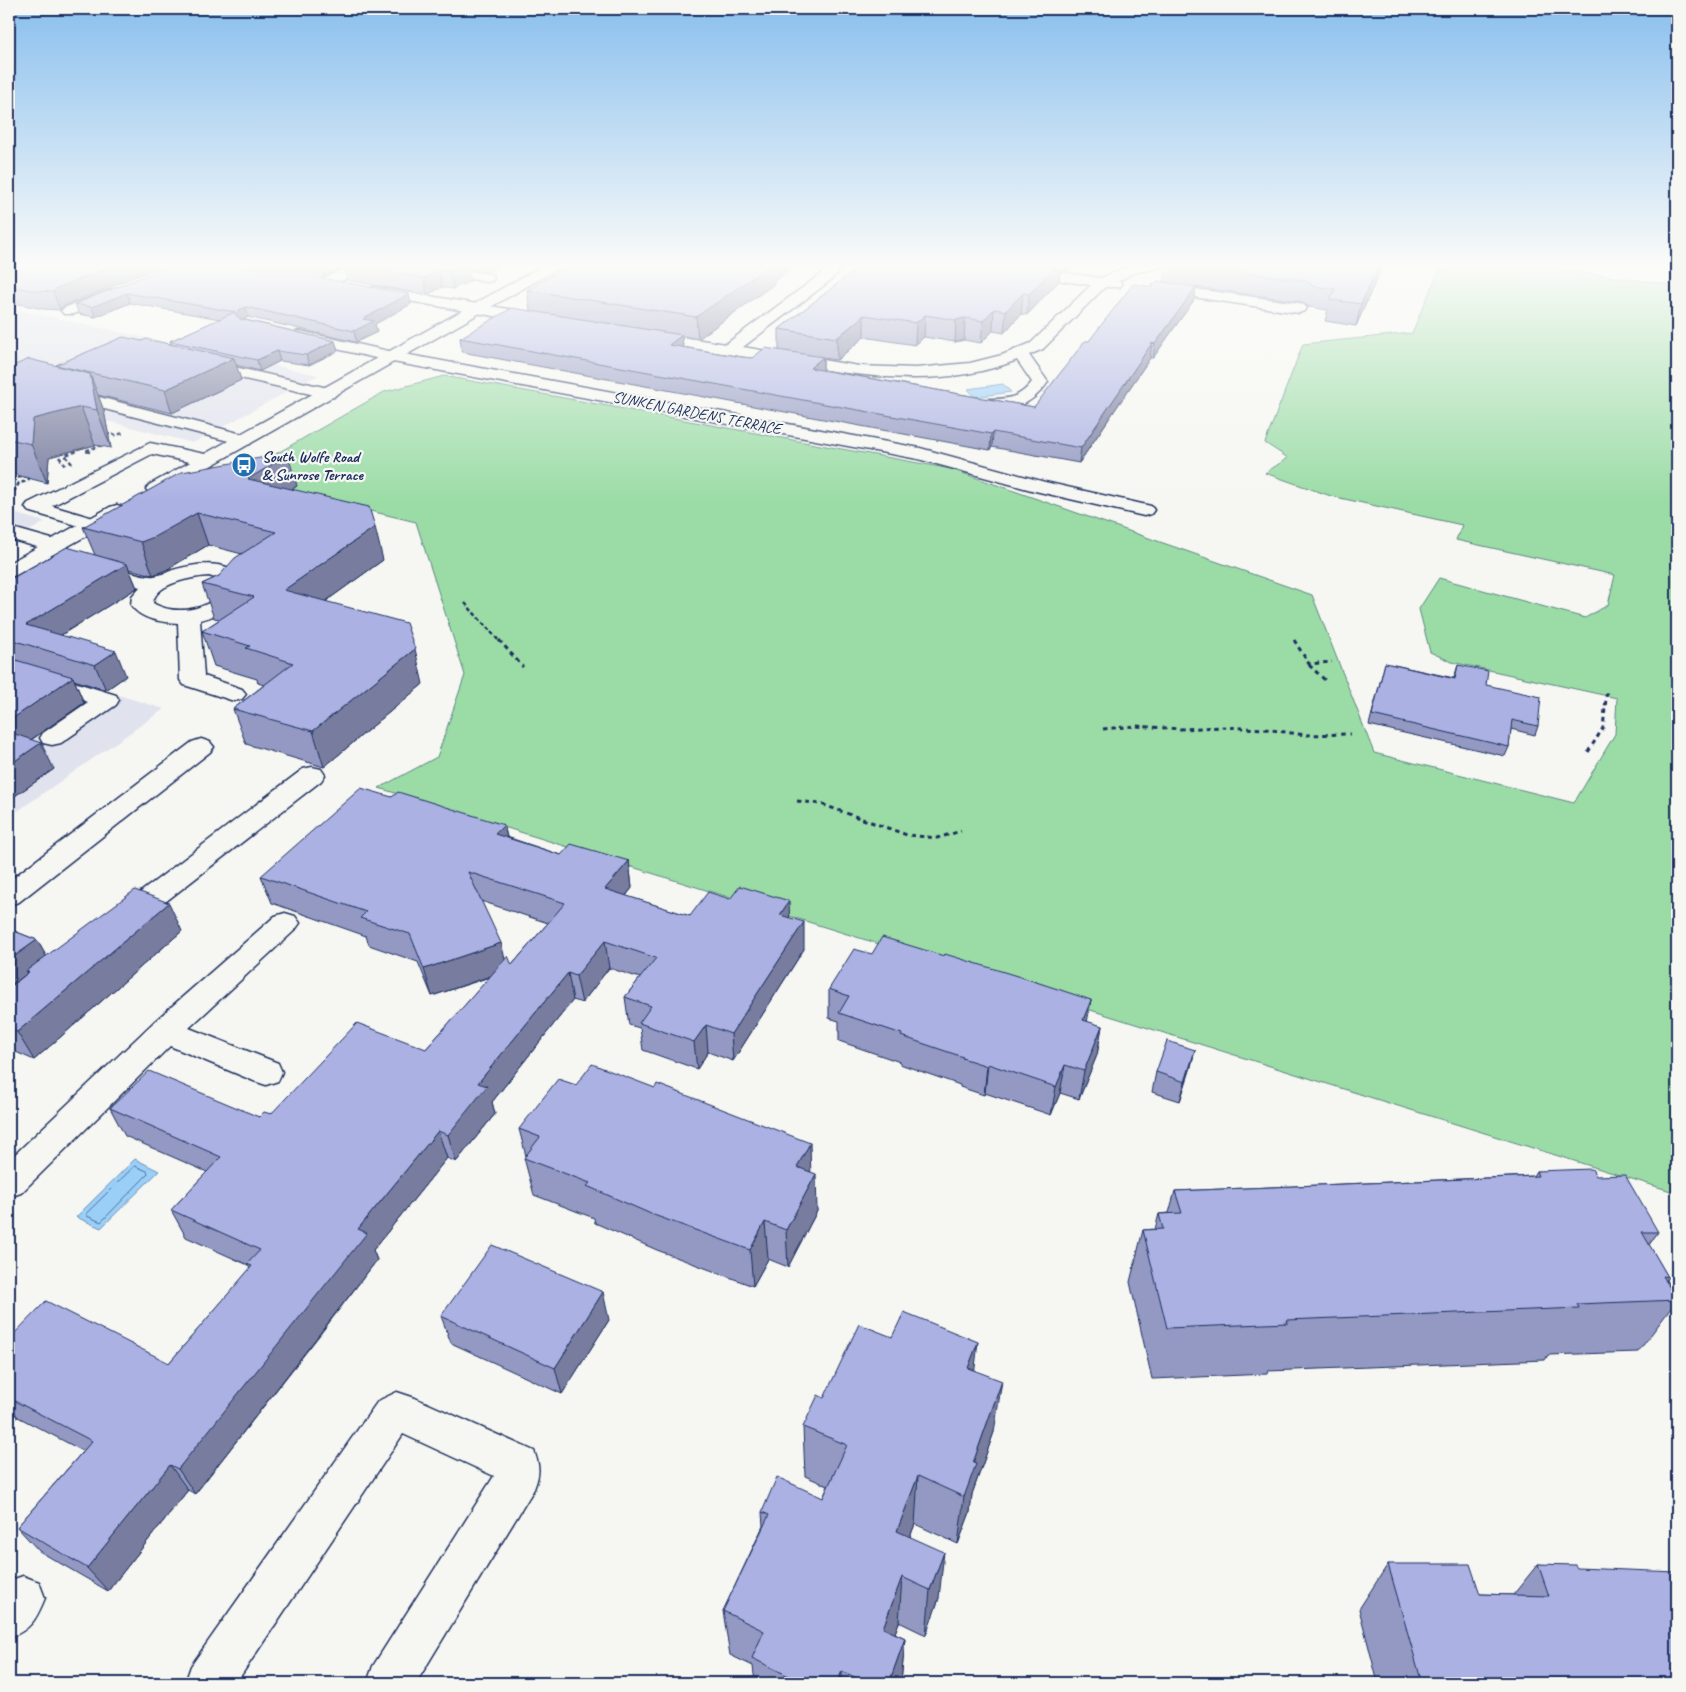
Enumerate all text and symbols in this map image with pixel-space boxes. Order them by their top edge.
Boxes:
street label: SUNKEN GARDENS TERRACE [611,387,785,440]
place label: South Wolfe Road & Sunrose Terrace [262,447,365,485]
bus stop icon: South Wolfe Road & Sunrose Terrace [231,452,257,478]

